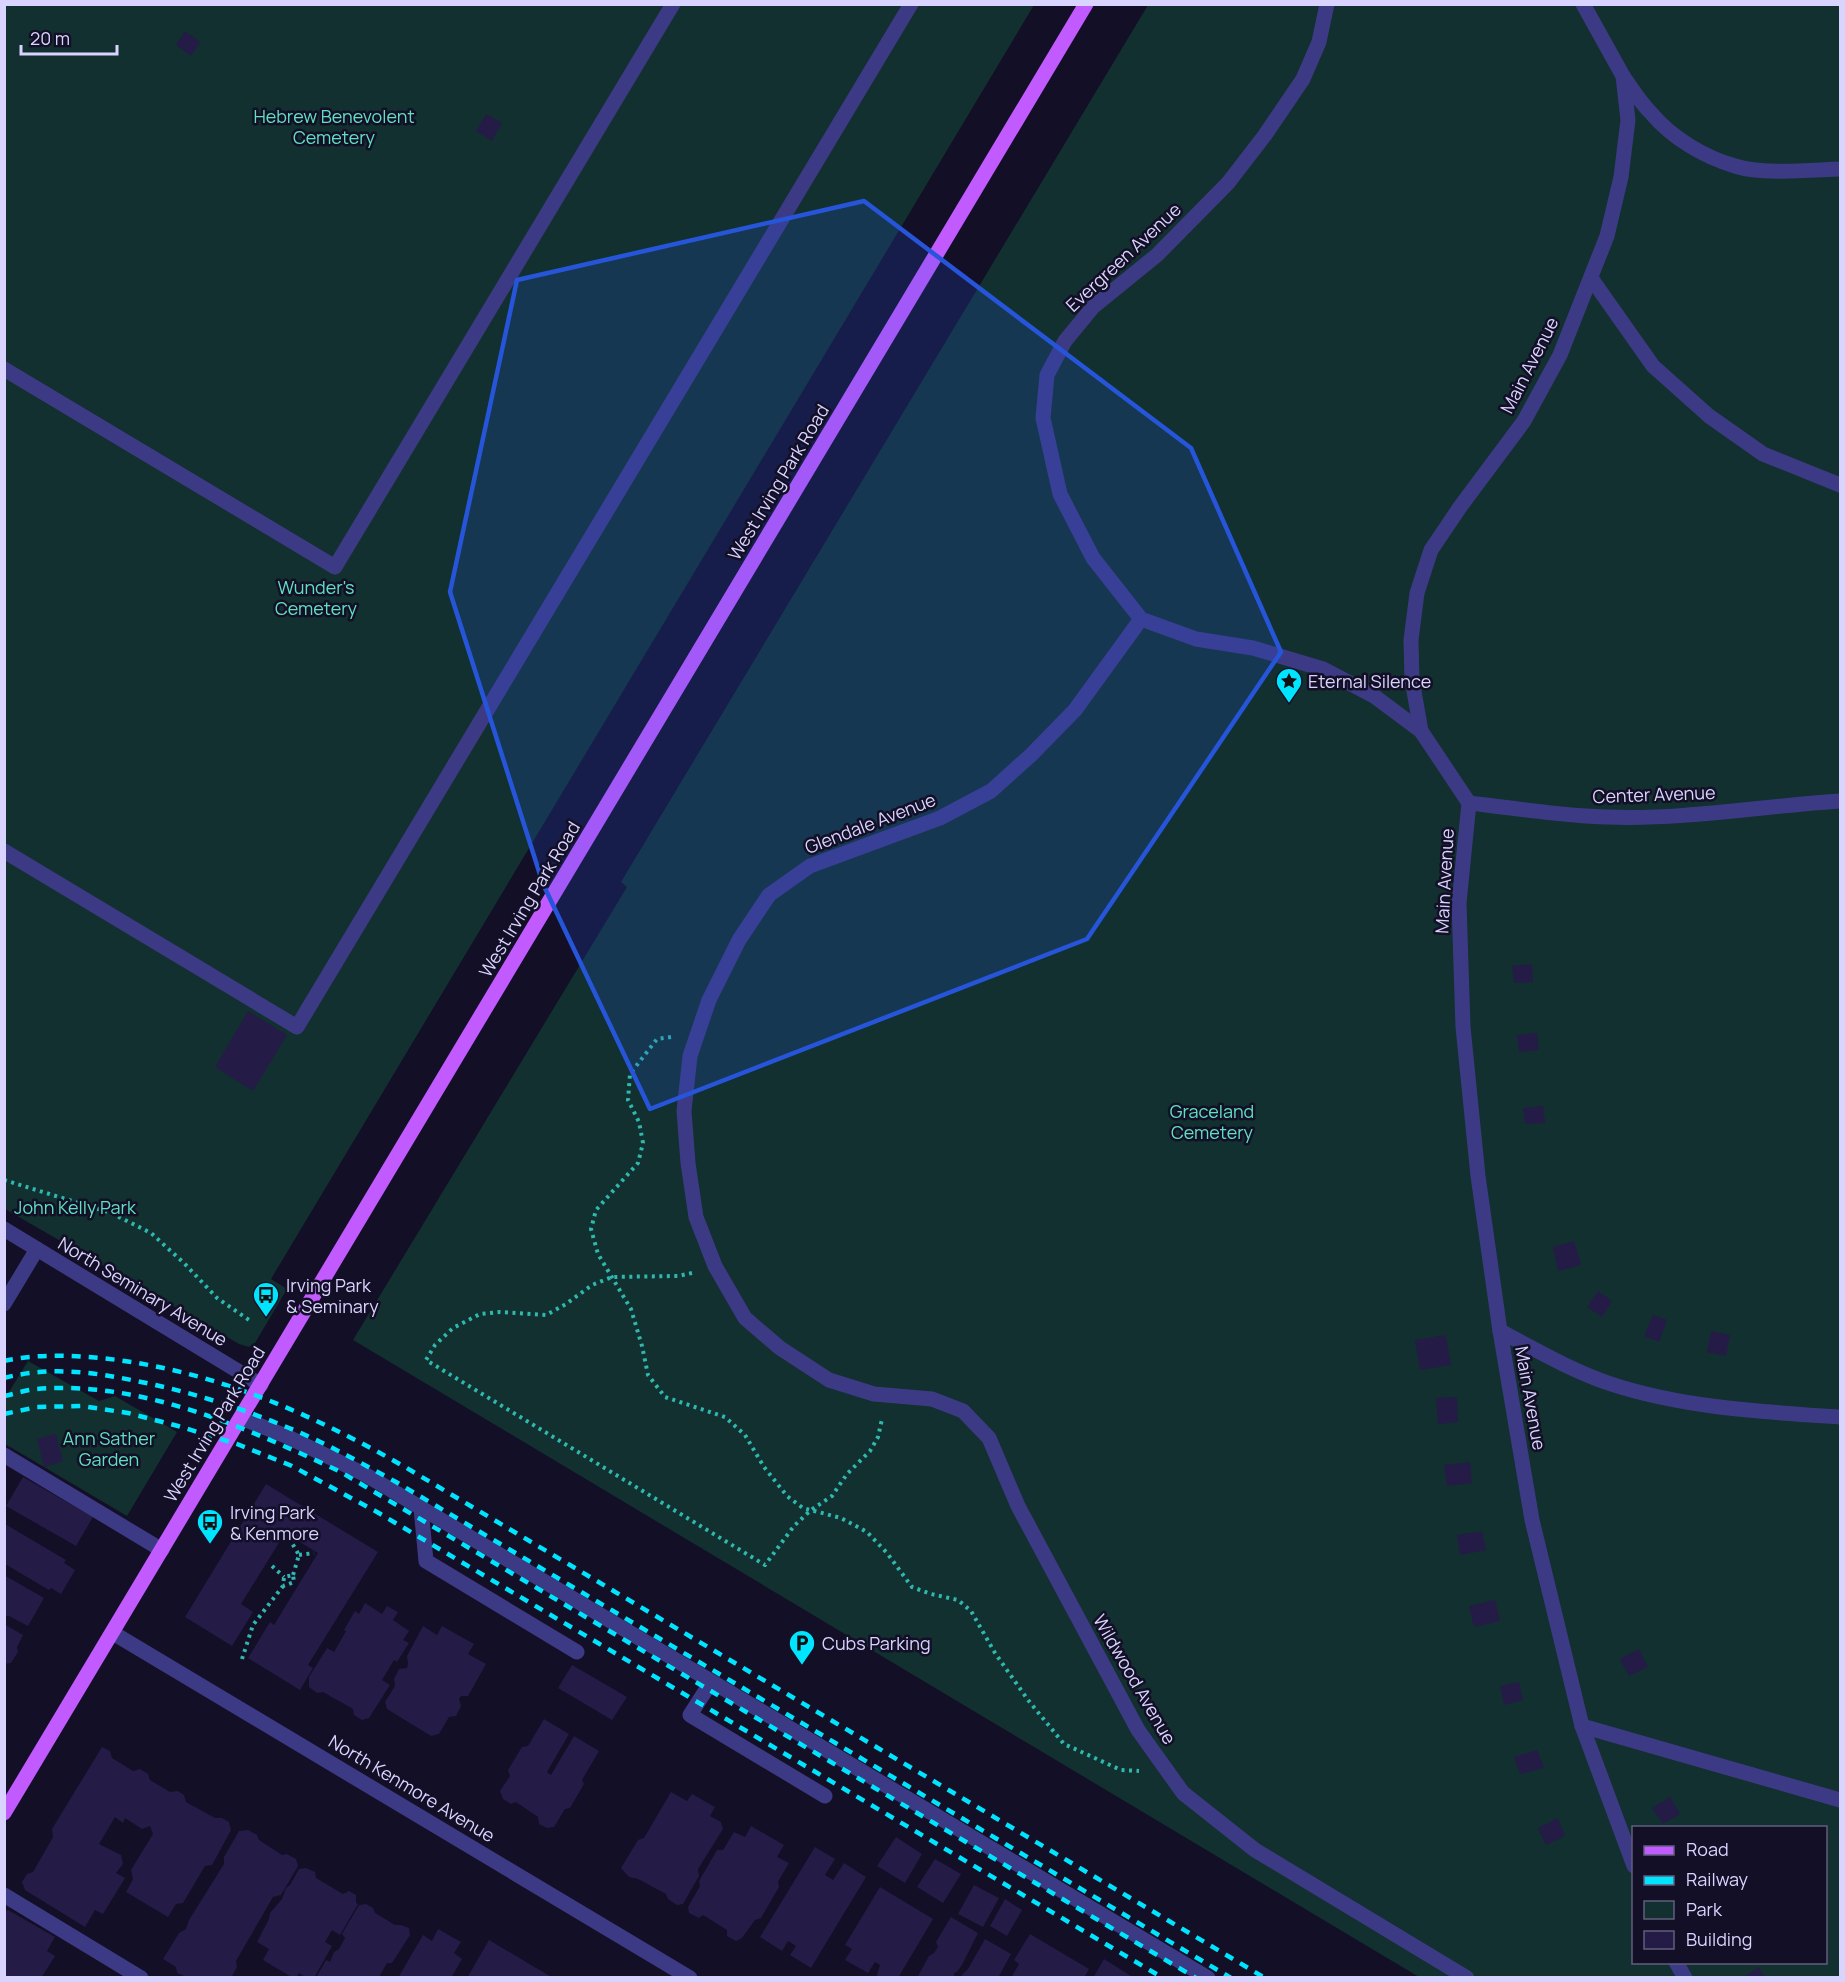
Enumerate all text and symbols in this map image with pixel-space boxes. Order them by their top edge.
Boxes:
scale bar [21,18,117,56]
text: 20 m [30,26,70,50]
park label: Hebrew Benevolent Cemetery [253,104,415,149]
street label: Evergreen Avenue [1060,197,1186,317]
street label: Main Avenue [1494,313,1564,417]
street label: West Irving Park Road [722,400,834,564]
park label: Wunder's Cemetery [275,575,358,620]
place icon: Eternal Silence [1274,666,1304,704]
place label: Eternal Silence [1308,669,1431,693]
street label: Center Avenue [1592,780,1716,808]
street label: Glendale Avenue [801,787,939,859]
street label: West Irving Park Road [473,817,585,981]
street label: Main Avenue [1429,828,1459,934]
park label: Graceland Cemetery [1170,1099,1254,1144]
park label: John Kelly Park [14,1195,137,1219]
street label: North Seminary Avenue [54,1231,232,1351]
place label: Irving Park & Seminary [286,1273,379,1318]
bus stop icon: Irving Park & Seminary [251,1280,281,1318]
street label: West Irving Park Road [158,1342,270,1506]
street label: Main Avenue [1510,1344,1552,1452]
park label: Ann Sather Garden [63,1426,156,1471]
place label: Irving Park & Kenmore [230,1500,319,1545]
bus stop icon: Irving Park & Kenmore [195,1507,225,1545]
street label: Wildwood Avenue [1088,1610,1182,1748]
parking icon: Cubs Parking [787,1628,817,1666]
place label: Cubs Parking [822,1631,931,1655]
street label: North Kenmore Avenue [324,1729,500,1847]
legend [1632,1826,1827,1964]
text: Road [1686,1837,1729,1861]
text: Railway [1686,1867,1748,1891]
text: Park [1686,1897,1723,1921]
text: Building [1686,1927,1752,1951]

